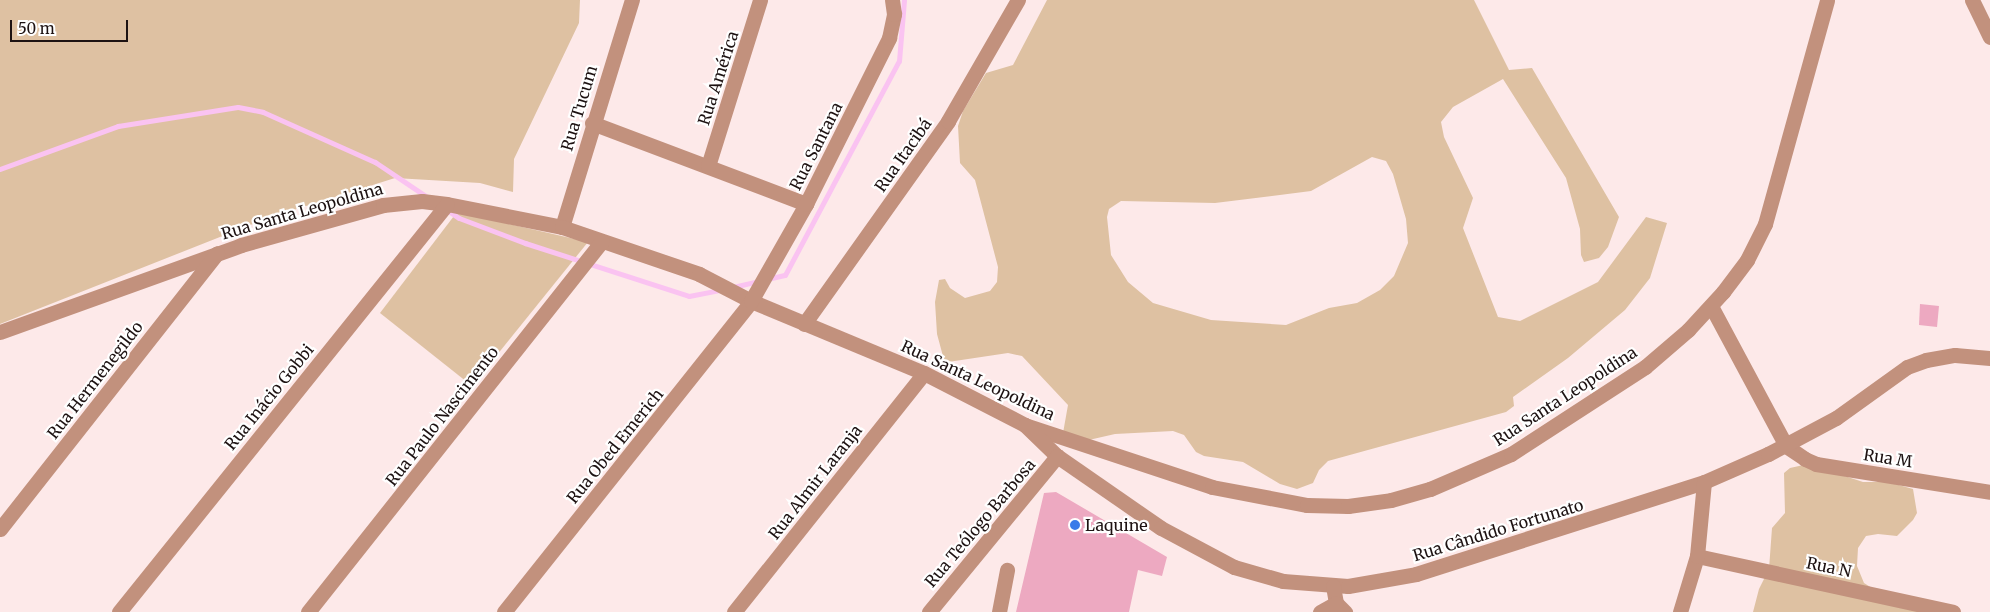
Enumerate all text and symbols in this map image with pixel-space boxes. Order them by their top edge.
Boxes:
scale bar [12,10,130,42]
text: 50 m [18,19,55,38]
street label: Rua América [694,29,742,127]
street label: Rua Tucum [557,63,601,153]
street label: Rua Santana [786,99,846,193]
street label: Rua Itacibá [871,115,935,195]
street label: Rua Santa Leopoldina [219,179,385,243]
street label: Rua Hermenegildo [43,317,147,443]
street label: Rua Santa Leopoldina [898,336,1058,424]
street label: Rua Inácio Gobbi [221,340,317,454]
street label: Rua Santa Leopoldina [1490,342,1640,450]
street label: Rua Paulo Nascimento [382,343,502,489]
street label: Rua Obed Emerich [563,385,667,507]
street label: Rua Almir Laranja [764,421,866,543]
street label: Rua M [1862,445,1914,471]
street label: Rua Teólogo Barbosa [921,455,1039,591]
street label: Rua Cândido Fortunato [1411,495,1585,565]
place label: Laquine [1085,515,1148,535]
marker: Laquine [1069,519,1081,531]
street label: Rua N [1805,553,1853,581]

